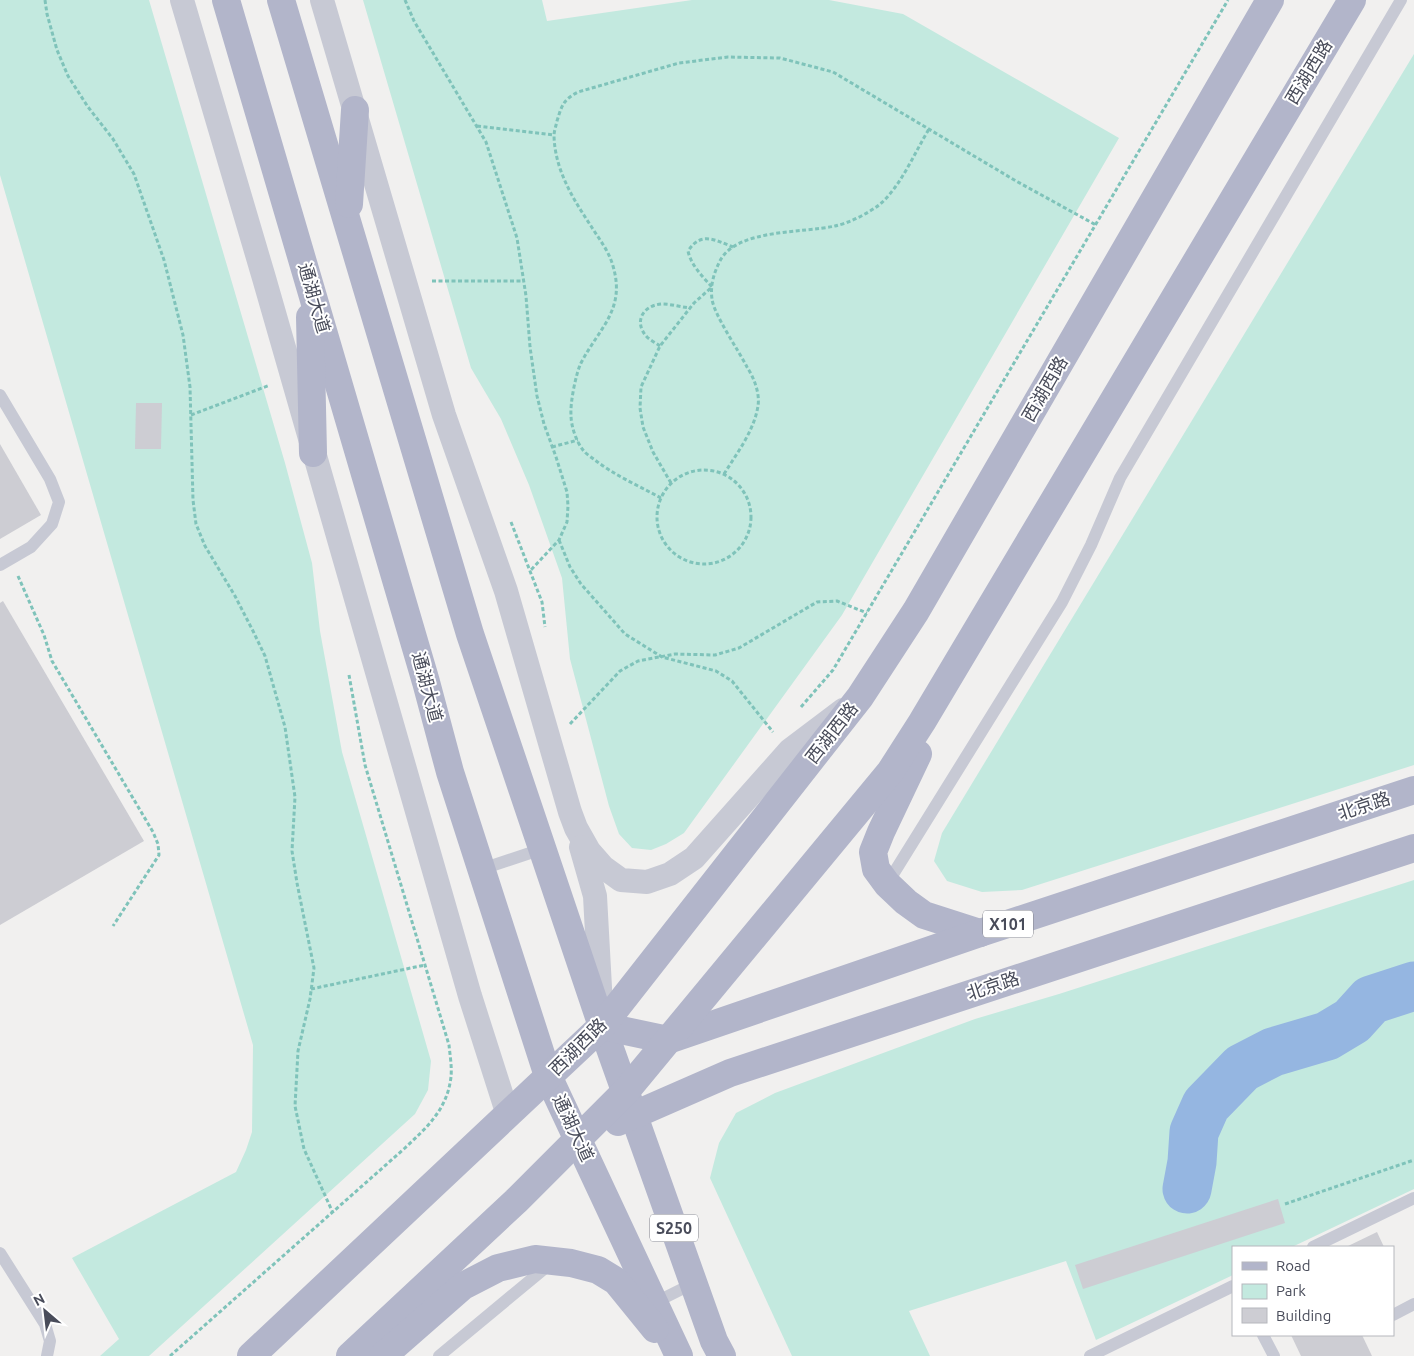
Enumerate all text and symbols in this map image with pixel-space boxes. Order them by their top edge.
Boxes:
street label: 西湖西路 [1281,35,1335,107]
street label: 通湖大道 [295,260,334,335]
street label: 西湖西路 [1017,352,1071,425]
street label: 通湖大道 [409,649,447,724]
street label: 西湖西路 [801,698,861,767]
street label: 北京路 [1335,787,1392,823]
road number: X101 [983,911,1033,938]
street label: 北京路 [964,967,1021,1003]
street label: 西湖西路 [545,1014,610,1079]
street label: 通湖大道 [550,1091,598,1164]
road number: S250 [650,1214,698,1242]
legend [1232,1246,1394,1336]
text: Road [1276,1257,1311,1274]
text: Park [1276,1282,1306,1299]
north arrow [20,1286,70,1336]
text: N [31,1290,47,1309]
text: Building [1276,1307,1331,1324]

